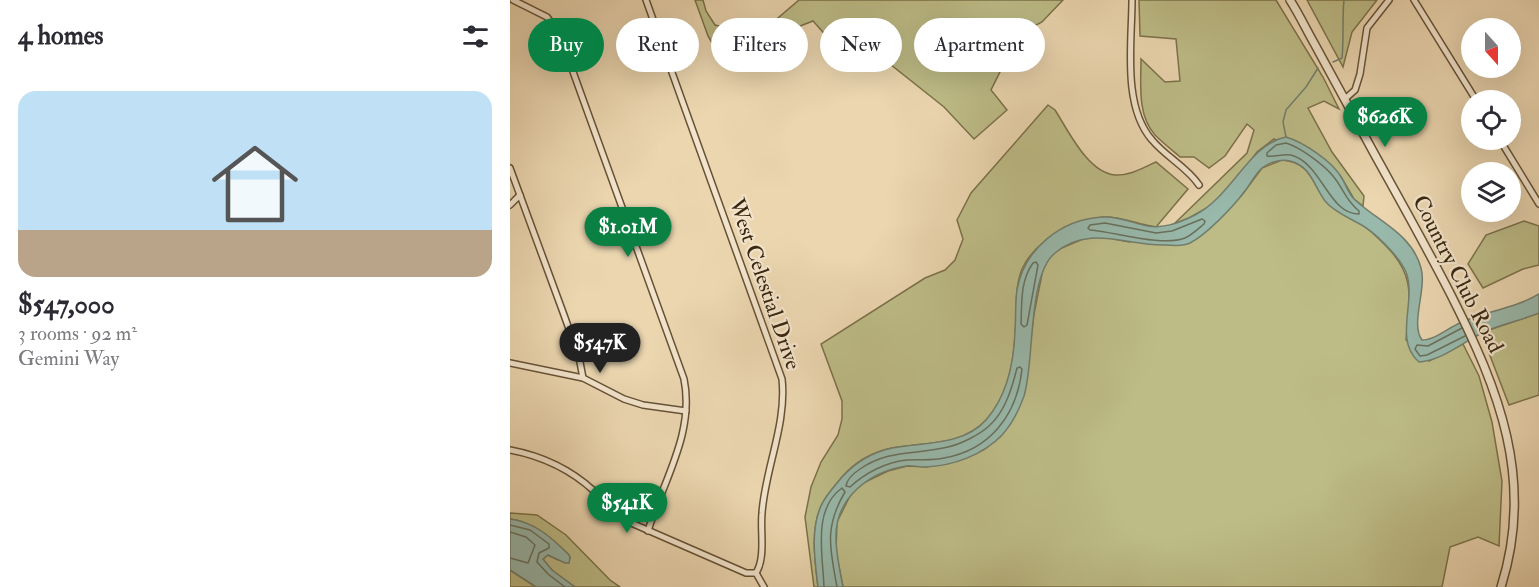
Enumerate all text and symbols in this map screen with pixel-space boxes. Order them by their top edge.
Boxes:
chip: Buy [528,18,604,72]
chip: Rent [616,18,699,72]
chip: Filters [711,18,808,72]
chip: New [820,18,902,72]
chip: Apartment [914,18,1045,72]
north arrow [1461,18,1521,78]
map controls [1461,18,1521,222]
text: 4 homes [18,20,104,52]
icon: filters [459,20,492,53]
button: locate [1461,90,1521,150]
pin: $626K [1343,97,1427,148]
text: $626K [1357,104,1413,129]
icon: home [201,130,309,238]
button: layers [1461,162,1521,222]
street label: Country Club Road [1406,190,1510,358]
street label: West Celestial Drive [722,194,807,373]
pin: $1.01M [579,207,677,258]
text: $1.01M [599,214,657,239]
text: $547,000 [18,289,115,321]
text: 3 rooms · 92 m² [18,321,137,346]
pin: $547K [558,323,642,374]
text: $547K [573,330,627,355]
text: Gemini Way [18,346,119,371]
pin: $541K [585,483,669,534]
text: $541K [601,490,653,515]

